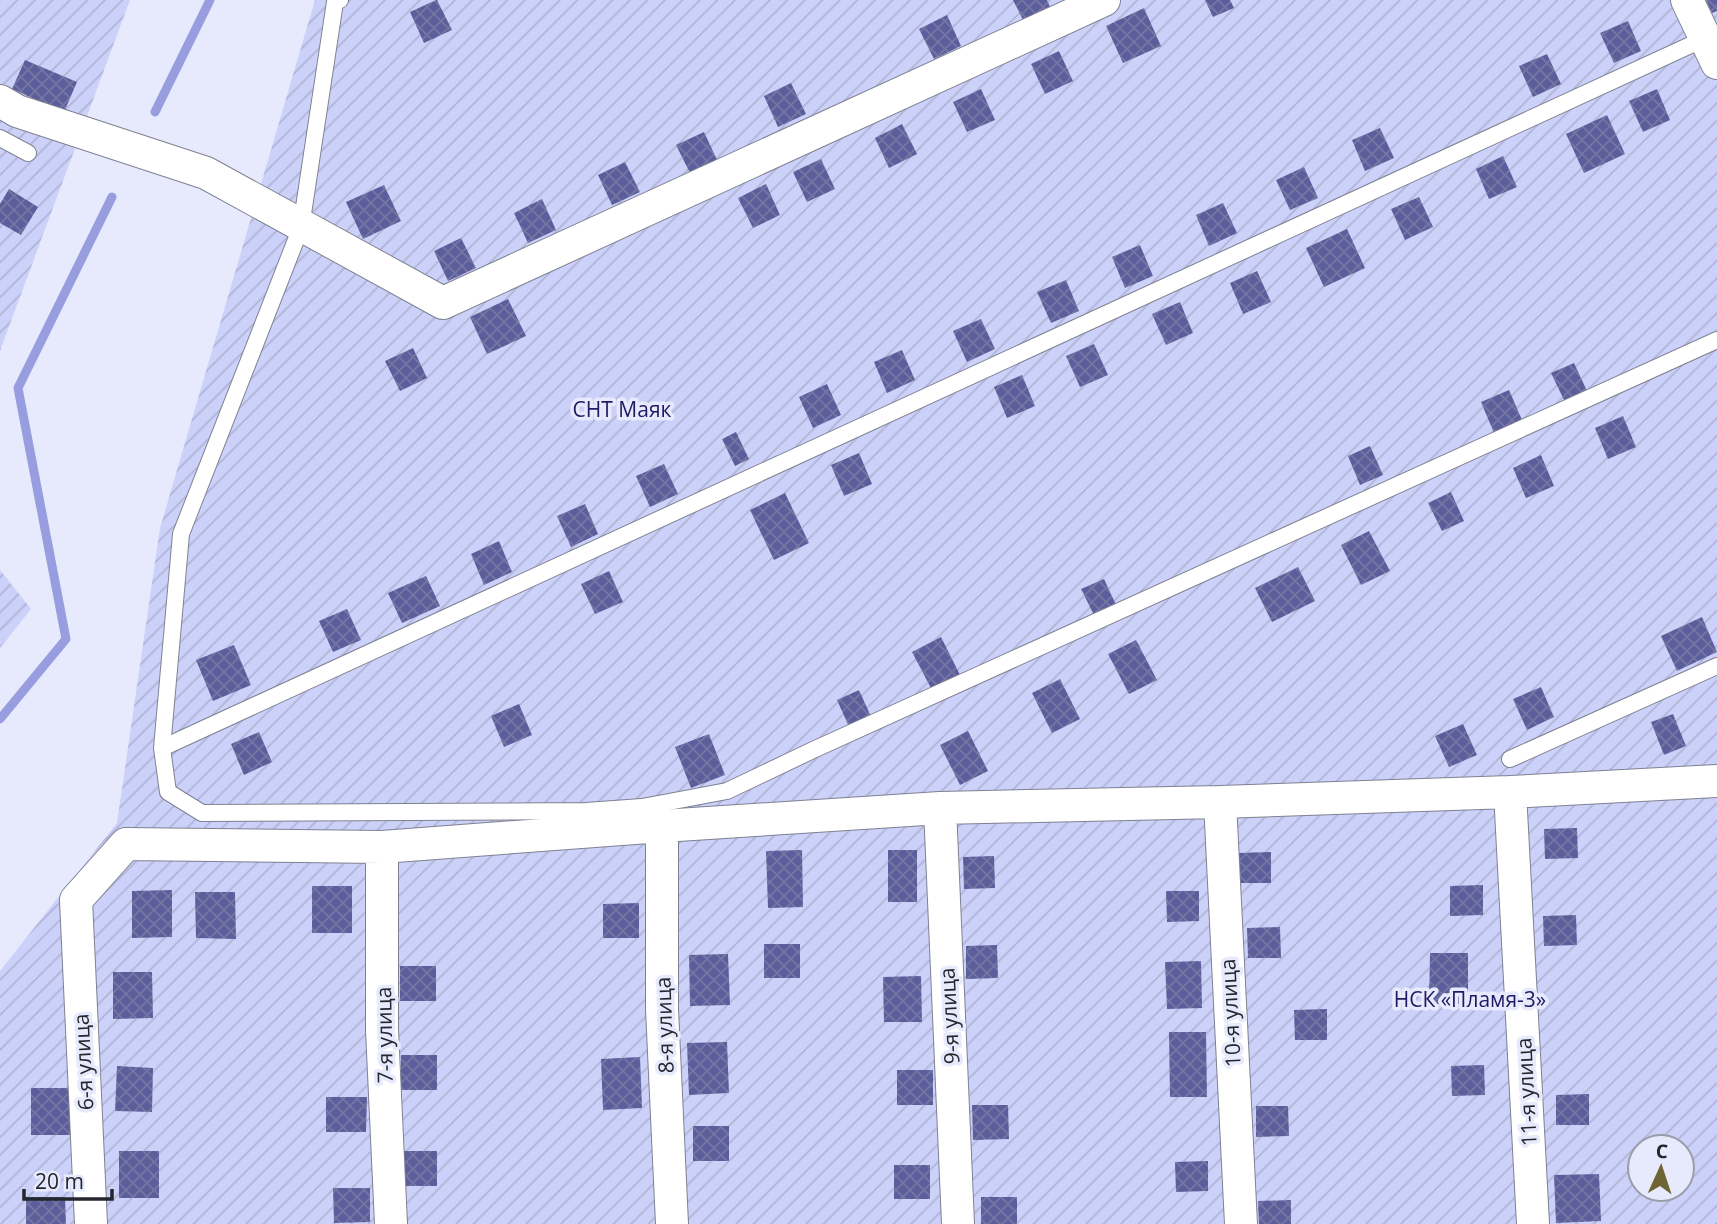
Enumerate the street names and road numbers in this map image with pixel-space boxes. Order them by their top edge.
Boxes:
street label: 10-я улица [1213,958,1247,1068]
street label: 9-я улица [932,967,966,1065]
street label: 8-я улица [648,976,680,1074]
street label: 7-я улица [369,986,399,1084]
street label: 6-я улица [66,1013,100,1111]
street label: 11-я улица [1509,1037,1543,1147]

